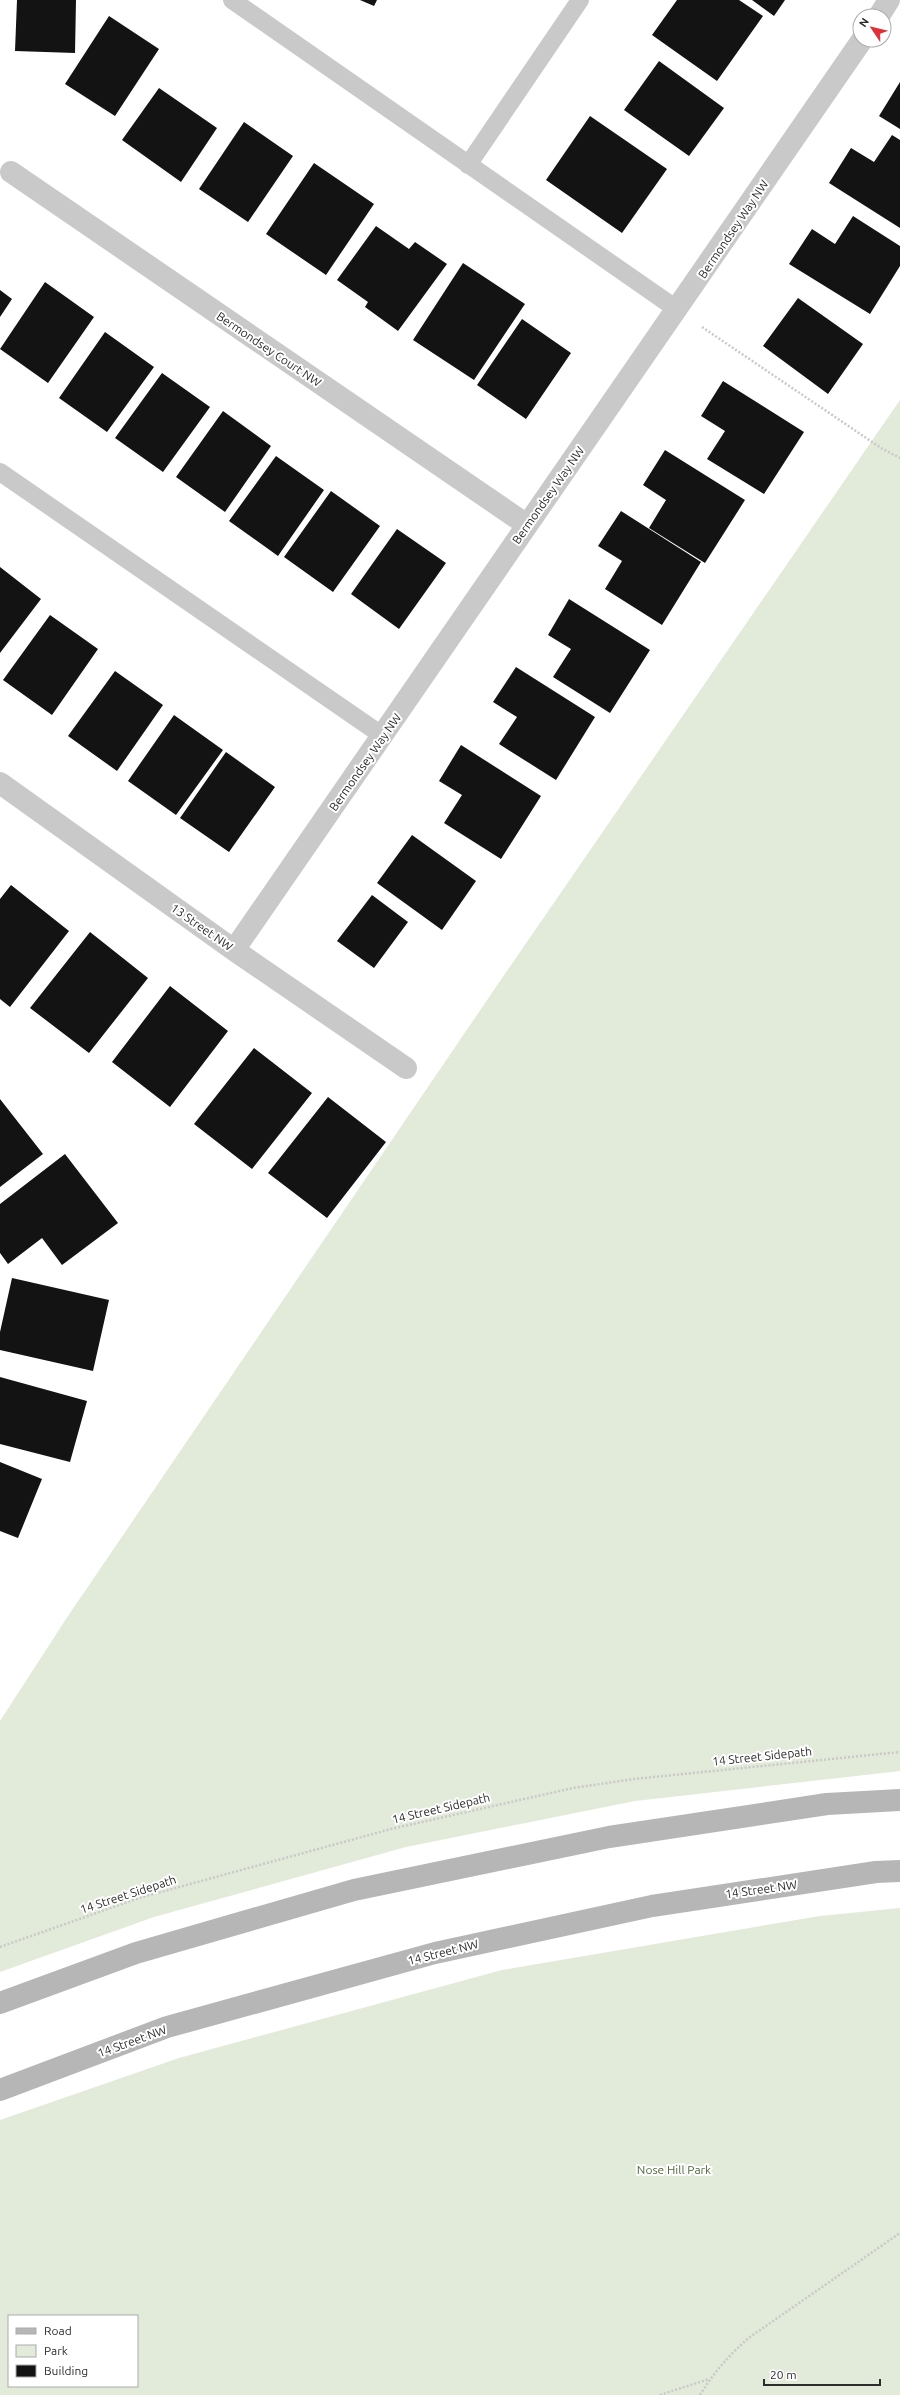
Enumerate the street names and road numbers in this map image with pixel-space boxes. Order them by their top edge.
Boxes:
street label: Bermondsey Way NW [695,177,771,281]
street label: Bermondsey Court NW [214,309,324,389]
street label: Bermondsey Way NW [510,444,586,546]
street label: Bermondsey Way NW [327,711,403,813]
street label: 13 Street NW [169,901,235,953]
street label: 14 Street Sidepath [712,1744,812,1768]
street label: 14 Street Sidepath [391,1790,491,1826]
street label: 14 Street Sidepath [78,1872,178,1916]
street label: 14 Street NW [724,1878,798,1900]
street label: 14 Street NW [406,1937,480,1967]
street label: 14 Street NW [96,2023,168,2059]

